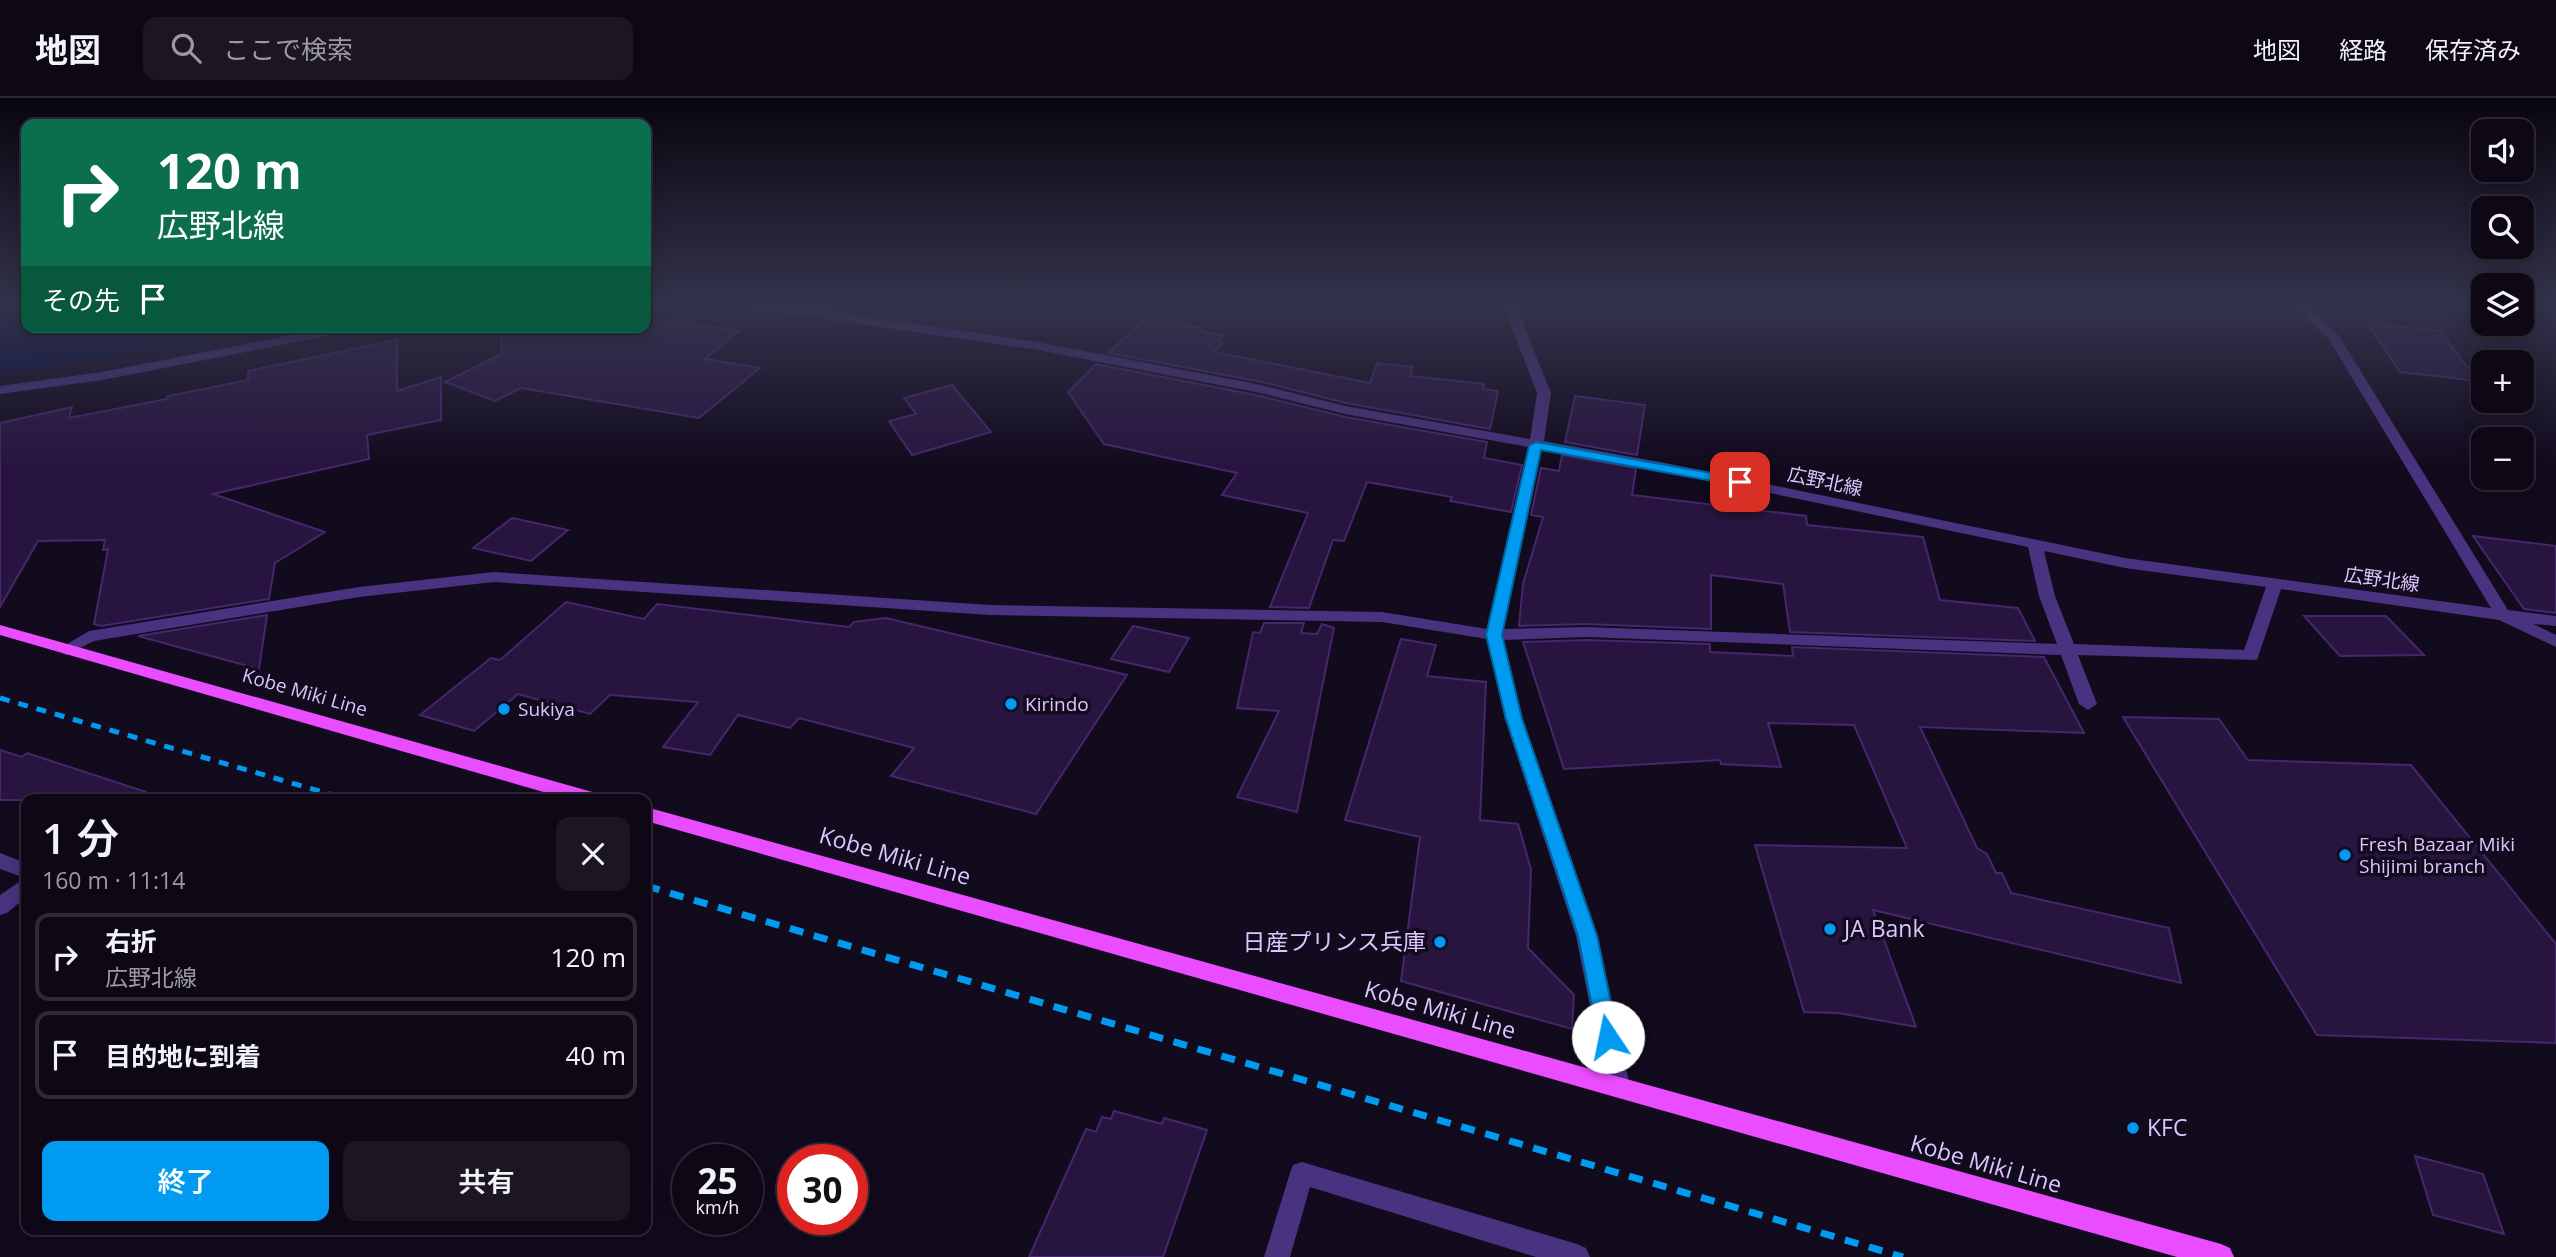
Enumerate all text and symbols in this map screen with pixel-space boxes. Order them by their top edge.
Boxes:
search box [143,17,633,80]
text: 地図 [35,27,101,72]
icon: search [167,29,205,67]
text: ここで検索 [223,31,353,67]
text: 地図 [2253,33,2301,66]
text: 経路 [2339,33,2387,66]
text: 保存済み [2425,33,2521,66]
map controls [2471,119,2534,490]
button: sound [2471,119,2534,182]
text: 120 m [157,137,302,203]
icon: right [42,147,133,238]
button: search [2471,196,2534,259]
text: 広野北線 [157,203,285,246]
button: layers [2471,273,2534,336]
icon: arrive [134,280,172,318]
text: その先 [42,282,120,318]
button: + [2471,350,2534,413]
button: − [2471,427,2534,490]
pin [1710,452,1770,512]
street label: 広野北線 [1785,460,1865,502]
icon: arrive [1721,463,1759,501]
street label: 広野北線 [2343,561,2421,597]
street label: Kobe Miki Line [239,662,371,722]
place label: Kirindo [1025,691,1089,717]
place label: Sukiya [518,696,575,722]
marker: Kirindo [1003,696,1019,712]
marker: Sukiya [496,701,512,717]
text: 1 分 [42,809,119,866]
button: close [556,817,630,891]
street label: Kobe Miki Line [816,818,975,892]
place label: Fresh Bazaar Miki Shijimi branch [2359,831,2515,879]
marker: Fresh Bazaar Miki Shijimi branch [2337,847,2353,863]
text: 160 m · 11:14 [42,864,185,896]
place label: JA Bank [1842,912,1925,944]
marker: JA Bank [1822,921,1838,937]
text: 右折 [105,923,157,959]
place label: 日産プリンス兵庫 [1242,925,1426,957]
marker: 日産プリンス兵庫 [1432,934,1448,950]
icon: right [46,938,84,976]
text: 120 m [551,939,626,975]
text: 広野北線 [105,961,197,993]
street label: Kobe Miki Line [1361,972,1520,1046]
position arrow [1571,1000,1645,1074]
icon: arrive [46,1036,84,1074]
text: 40 m [565,1037,626,1073]
text: 目的地に到着 [105,1038,261,1074]
place label: KFC [2147,1111,2187,1143]
marker: KFC [2125,1120,2141,1136]
street label: Kobe Miki Line [1907,1126,2066,1200]
button: 終了 [42,1141,329,1221]
button: 共有 [343,1141,630,1221]
speed limit sign: 30 [777,1144,868,1235]
text: 25 [697,1157,738,1204]
text: km/h [696,1195,739,1219]

